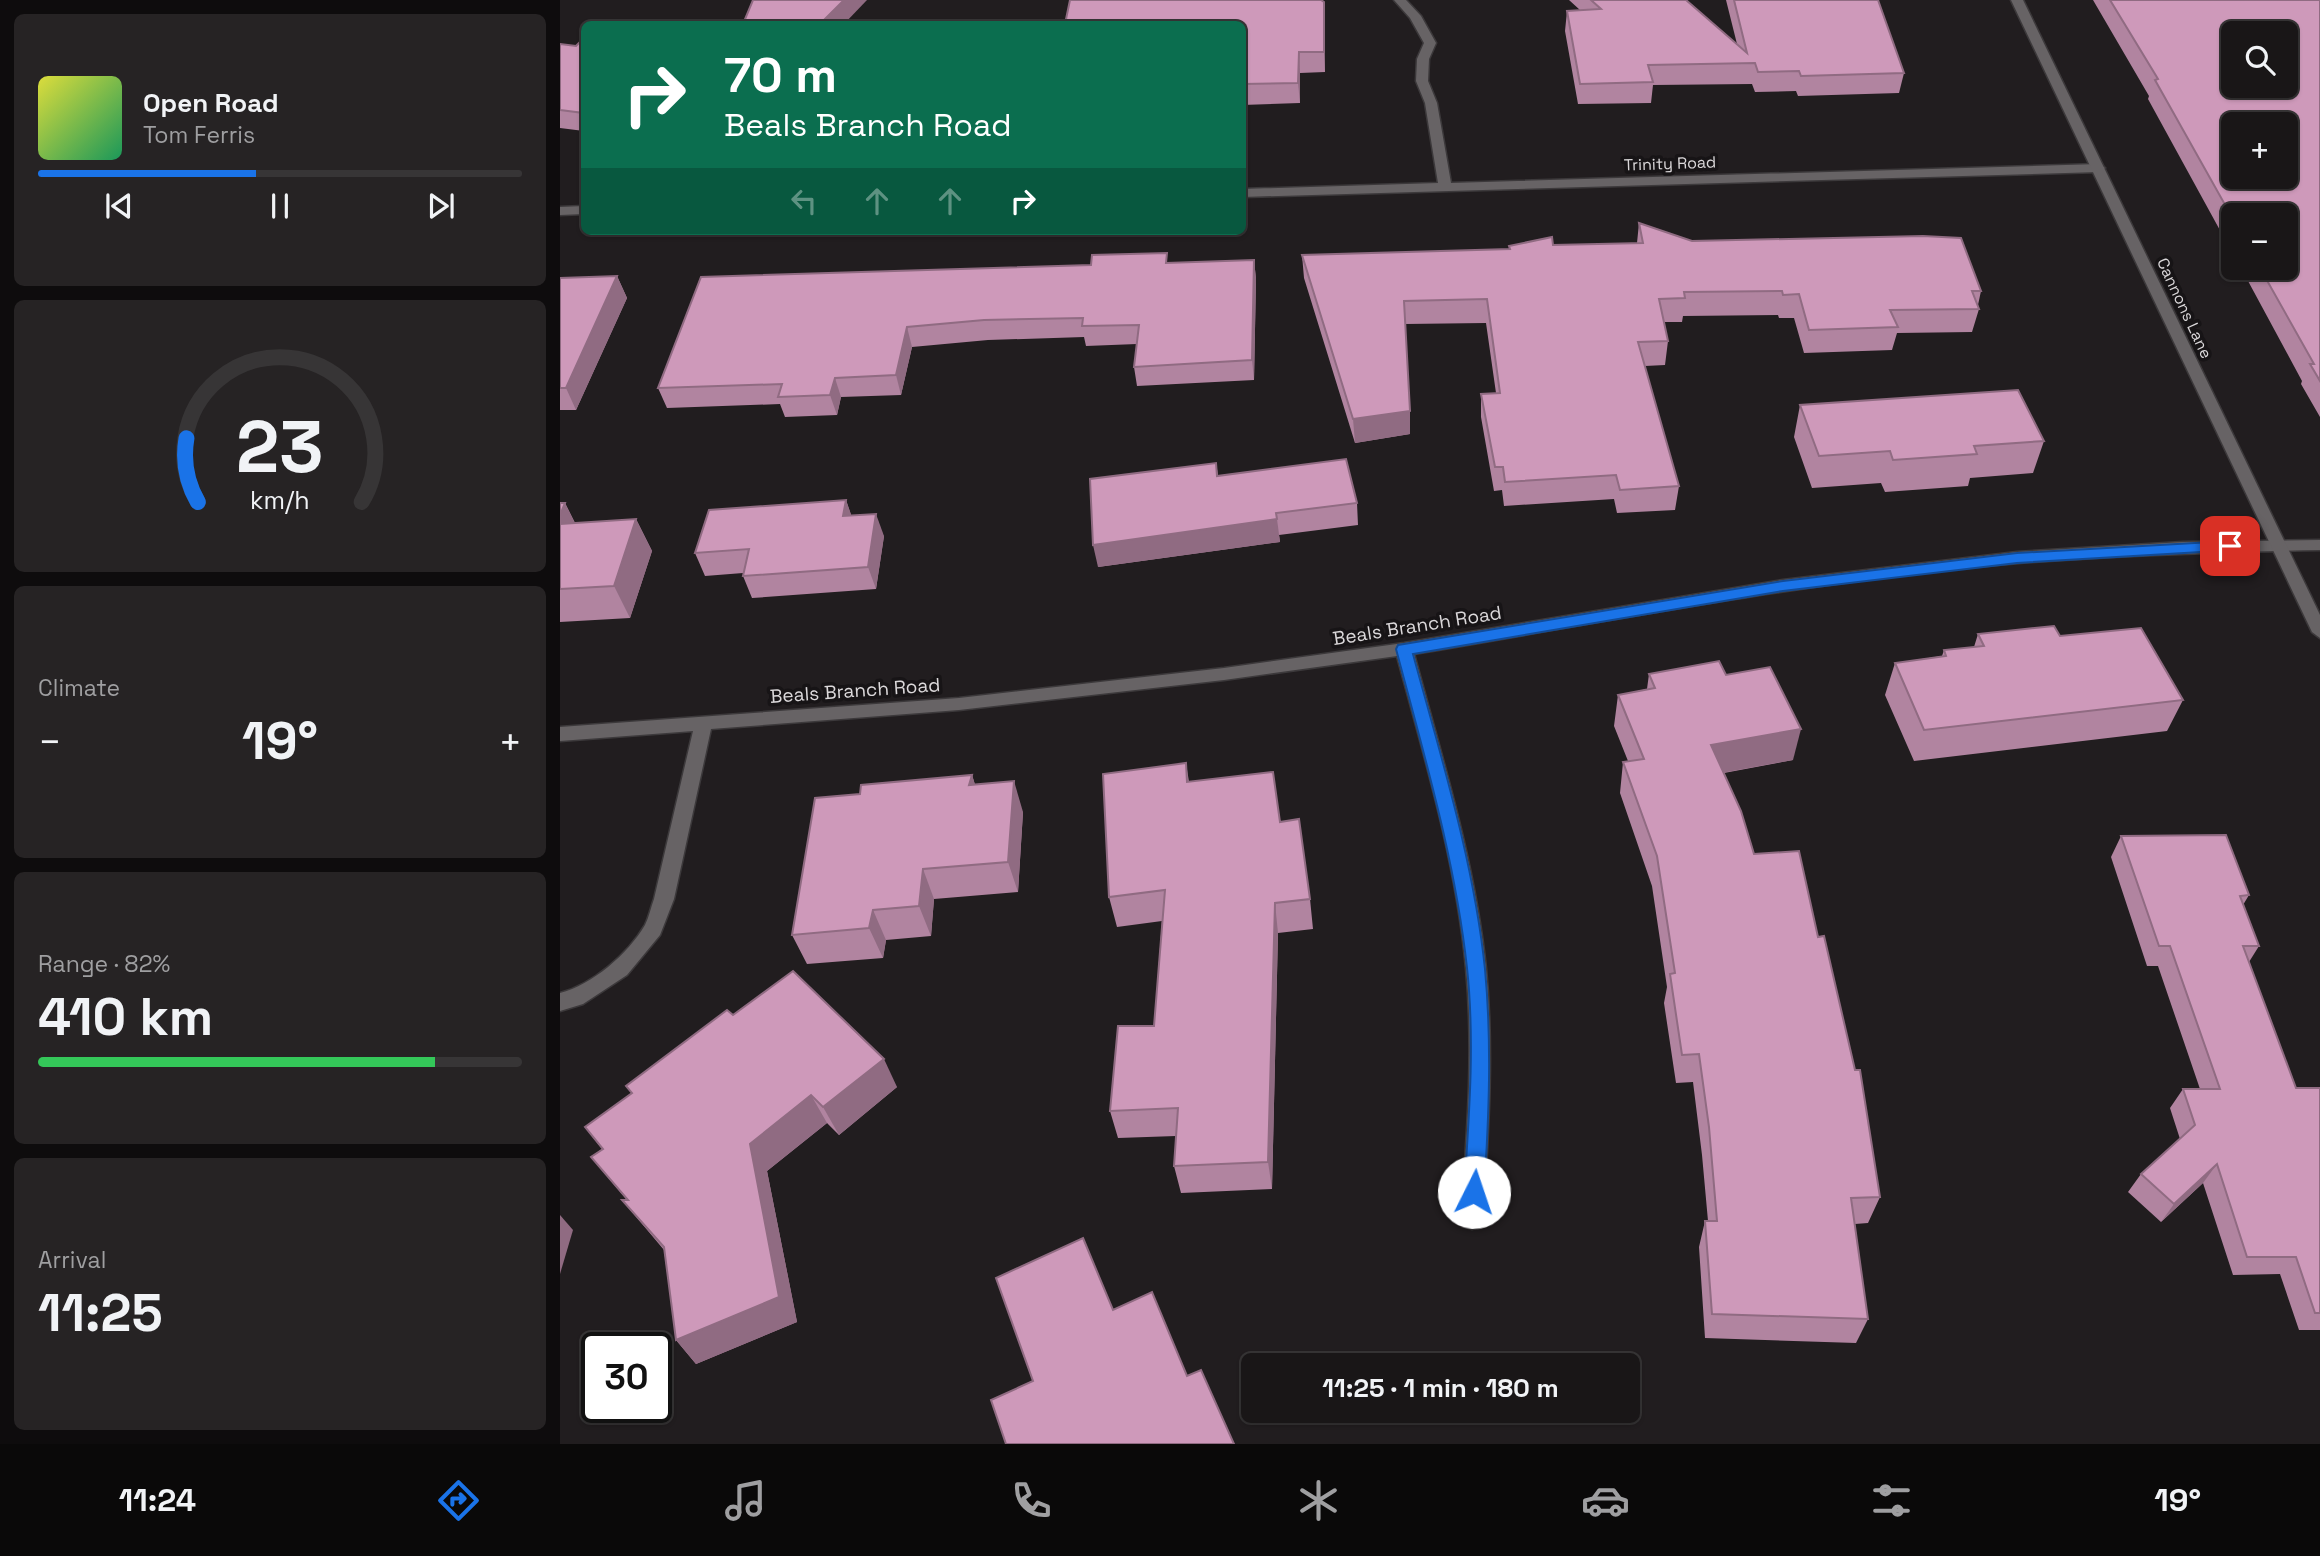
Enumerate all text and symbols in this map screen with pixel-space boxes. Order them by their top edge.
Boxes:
map controls [2221,21,2298,280]
button: search [2221,21,2298,98]
text: 70 m [724,44,837,106]
icon: right [609,49,700,140]
text: Open Road [143,86,279,120]
text: Beals Branch Road [724,105,1012,145]
button: + [2221,112,2298,189]
text: Tom Ferris [143,120,255,150]
street label: Trinity Road [1623,151,1717,176]
icon: left [785,182,823,220]
icon: ahead [858,182,896,220]
icon: ahead [931,182,969,220]
icon: right [1004,182,1042,220]
icon: previous [100,187,138,225]
icon: pause [261,187,299,225]
icon: next [422,187,460,225]
button: − [2221,203,2298,280]
street label: Cannons Lane [2152,255,2217,362]
text: 23 [236,400,324,493]
text: km/h [250,484,310,516]
pin [2200,516,2260,576]
icon: arrive [2211,527,2249,565]
street label: Beals Branch Road [1331,600,1503,651]
street label: Beals Branch Road [769,672,941,709]
text: Climate [38,673,120,703]
text: 19° [242,708,318,774]
text: − [38,718,62,766]
text: + [498,718,522,766]
text: Range · 82% [38,949,170,979]
text: 410 km [38,984,213,1050]
position arrow [1437,1155,1511,1229]
text: Arrival [38,1245,106,1275]
text: 11:25 [38,1280,163,1346]
speed limit sign: 30 [581,1332,672,1423]
text: 11:25 · 1 min · 180 m [1322,1371,1559,1405]
icon: directions [434,1476,483,1525]
icon: music [721,1476,770,1525]
icon: phone [1007,1476,1056,1525]
icon: climate [1294,1476,1343,1525]
icon: car [1581,1476,1630,1525]
icon: filters [1867,1476,1916,1525]
text: 11:24 [119,1480,196,1520]
text: 19° [2154,1480,2201,1520]

